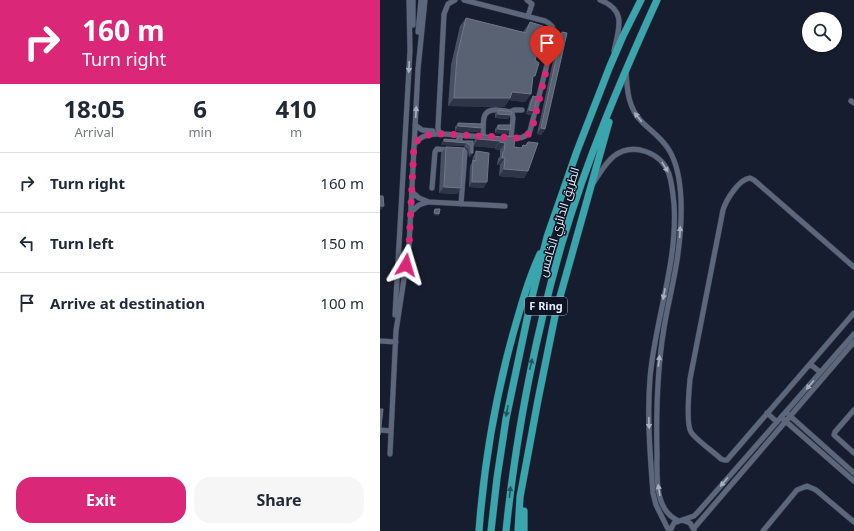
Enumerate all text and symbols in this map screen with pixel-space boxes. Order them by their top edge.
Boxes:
text: 160 m [82,11,165,49]
map controls [802,12,842,52]
button: search [802,12,842,52]
icon: right [16,16,68,68]
pin [530,26,564,67]
icon: arrive [536,32,558,54]
text: Turn right [82,47,166,71]
one-way arrow [406,61,413,73]
text: 18:05 [63,92,125,125]
text: 6 [193,92,207,125]
text: 410 [275,92,317,125]
one-way arrow [412,106,419,118]
one-way arrow [634,111,642,122]
text: Arrival [74,123,114,141]
text: min [188,123,212,141]
text: m [290,123,302,141]
one-way arrow [661,162,669,172]
street label: الطريق الدائري الخامس [534,165,585,279]
icon: right [16,172,38,194]
text: Turn right [50,173,125,193]
text: 160 m [320,173,364,193]
one-way arrow [676,226,683,238]
icon: left [16,232,38,254]
text: Turn left [50,233,114,253]
text: 150 m [320,233,364,253]
position arrow [385,244,427,286]
one-way arrow [661,288,667,300]
icon: arrive [16,292,38,314]
text: Arrive at destination [50,293,205,313]
text: 100 m [320,293,364,313]
road number: F Ring [525,297,567,315]
one-way arrow [656,354,663,367]
one-way arrow [529,358,535,370]
one-way arrow [805,379,814,390]
one-way arrow [504,405,510,417]
one-way arrow [646,417,653,429]
button: Exit [16,477,186,523]
button: Share [194,477,364,523]
one-way arrow [720,478,729,487]
one-way arrow [656,484,662,496]
one-way arrow [507,486,513,498]

